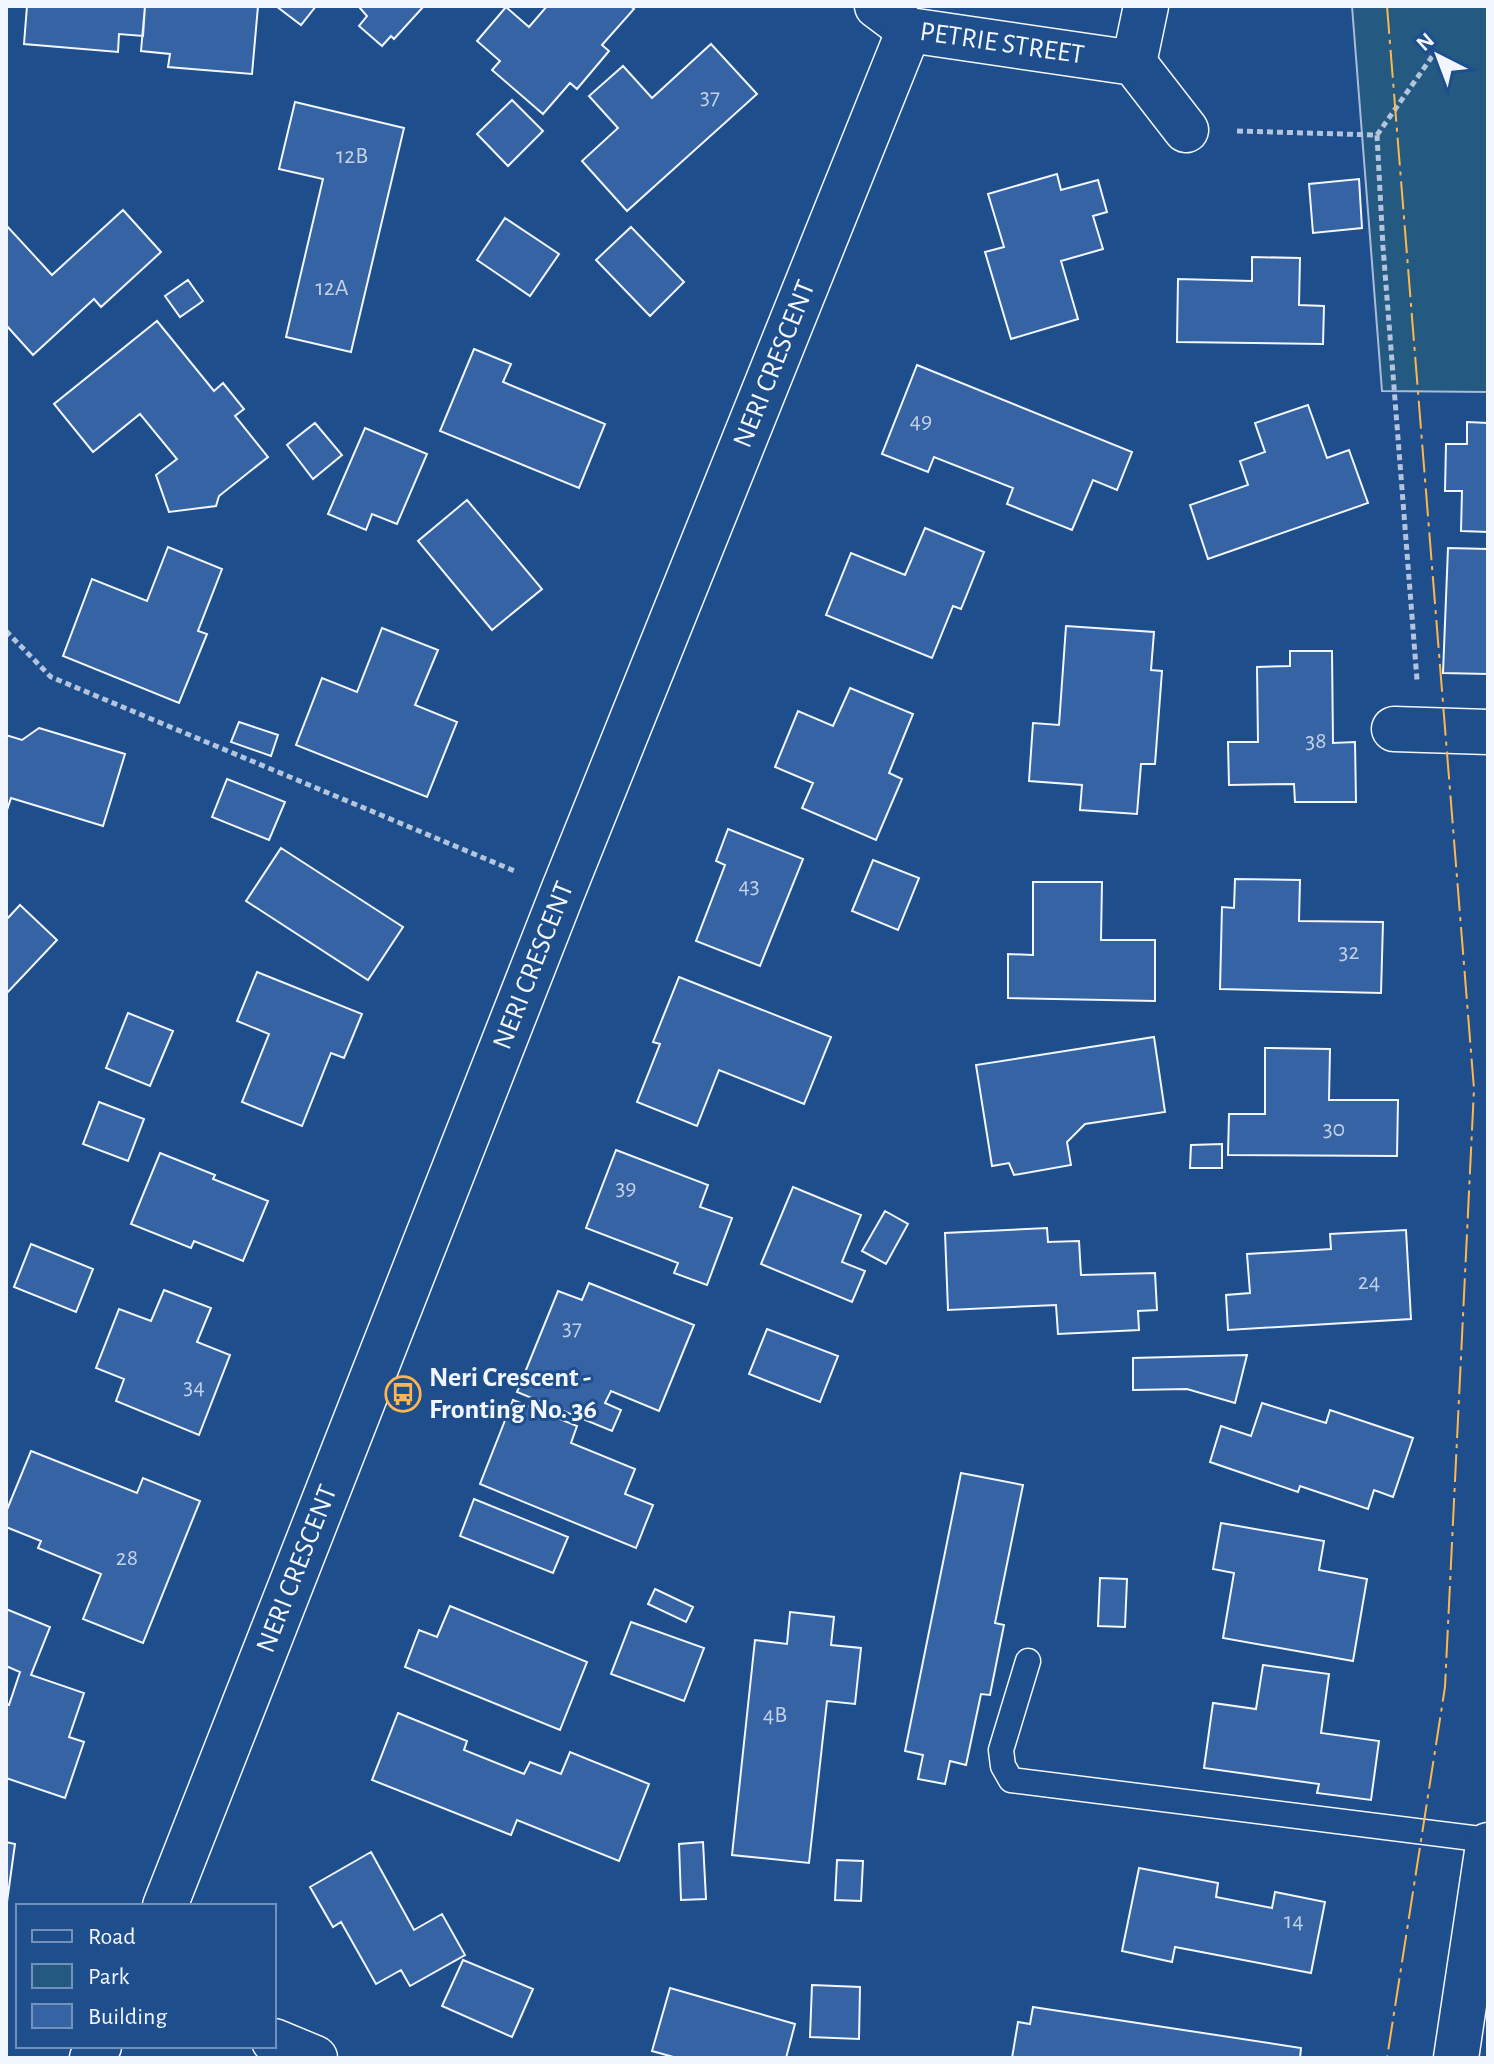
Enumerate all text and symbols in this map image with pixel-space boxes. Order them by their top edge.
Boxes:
north arrow [1398,16,1478,96]
street label: PETRIE STREET [918,18,1086,70]
text: N [1412,29,1438,55]
house number: 37 [700,85,720,109]
house number: 12B [336,144,368,168]
house number: 12A [315,276,349,300]
street label: NERI CRESCENT [729,276,821,452]
house number: 49 [910,409,932,433]
house number: 38 [1305,729,1327,753]
house number: 43 [738,874,760,898]
street label: NERI CRESCENT [488,878,579,1054]
house number: 32 [1339,940,1359,964]
house number: 30 [1323,1117,1345,1141]
house number: 39 [615,1176,637,1200]
house number: 24 [1358,1270,1380,1294]
house number: 37 [562,1316,582,1340]
place label: Neri Crescent - Fronting No. 36 [429,1364,597,1424]
house number: 34 [183,1375,205,1399]
bus stop icon: Neri Crescent - Fronting No. 36 [384,1375,422,1413]
street label: NERI CRESCENT [252,1481,343,1657]
house number: 28 [116,1546,138,1570]
house number: 4B [763,1703,787,1727]
legend [16,1904,276,2048]
house number: 14 [1284,1909,1304,1933]
text: Road [88,1925,136,1949]
text: Park [88,1965,129,1989]
text: Building [88,2005,167,2029]

